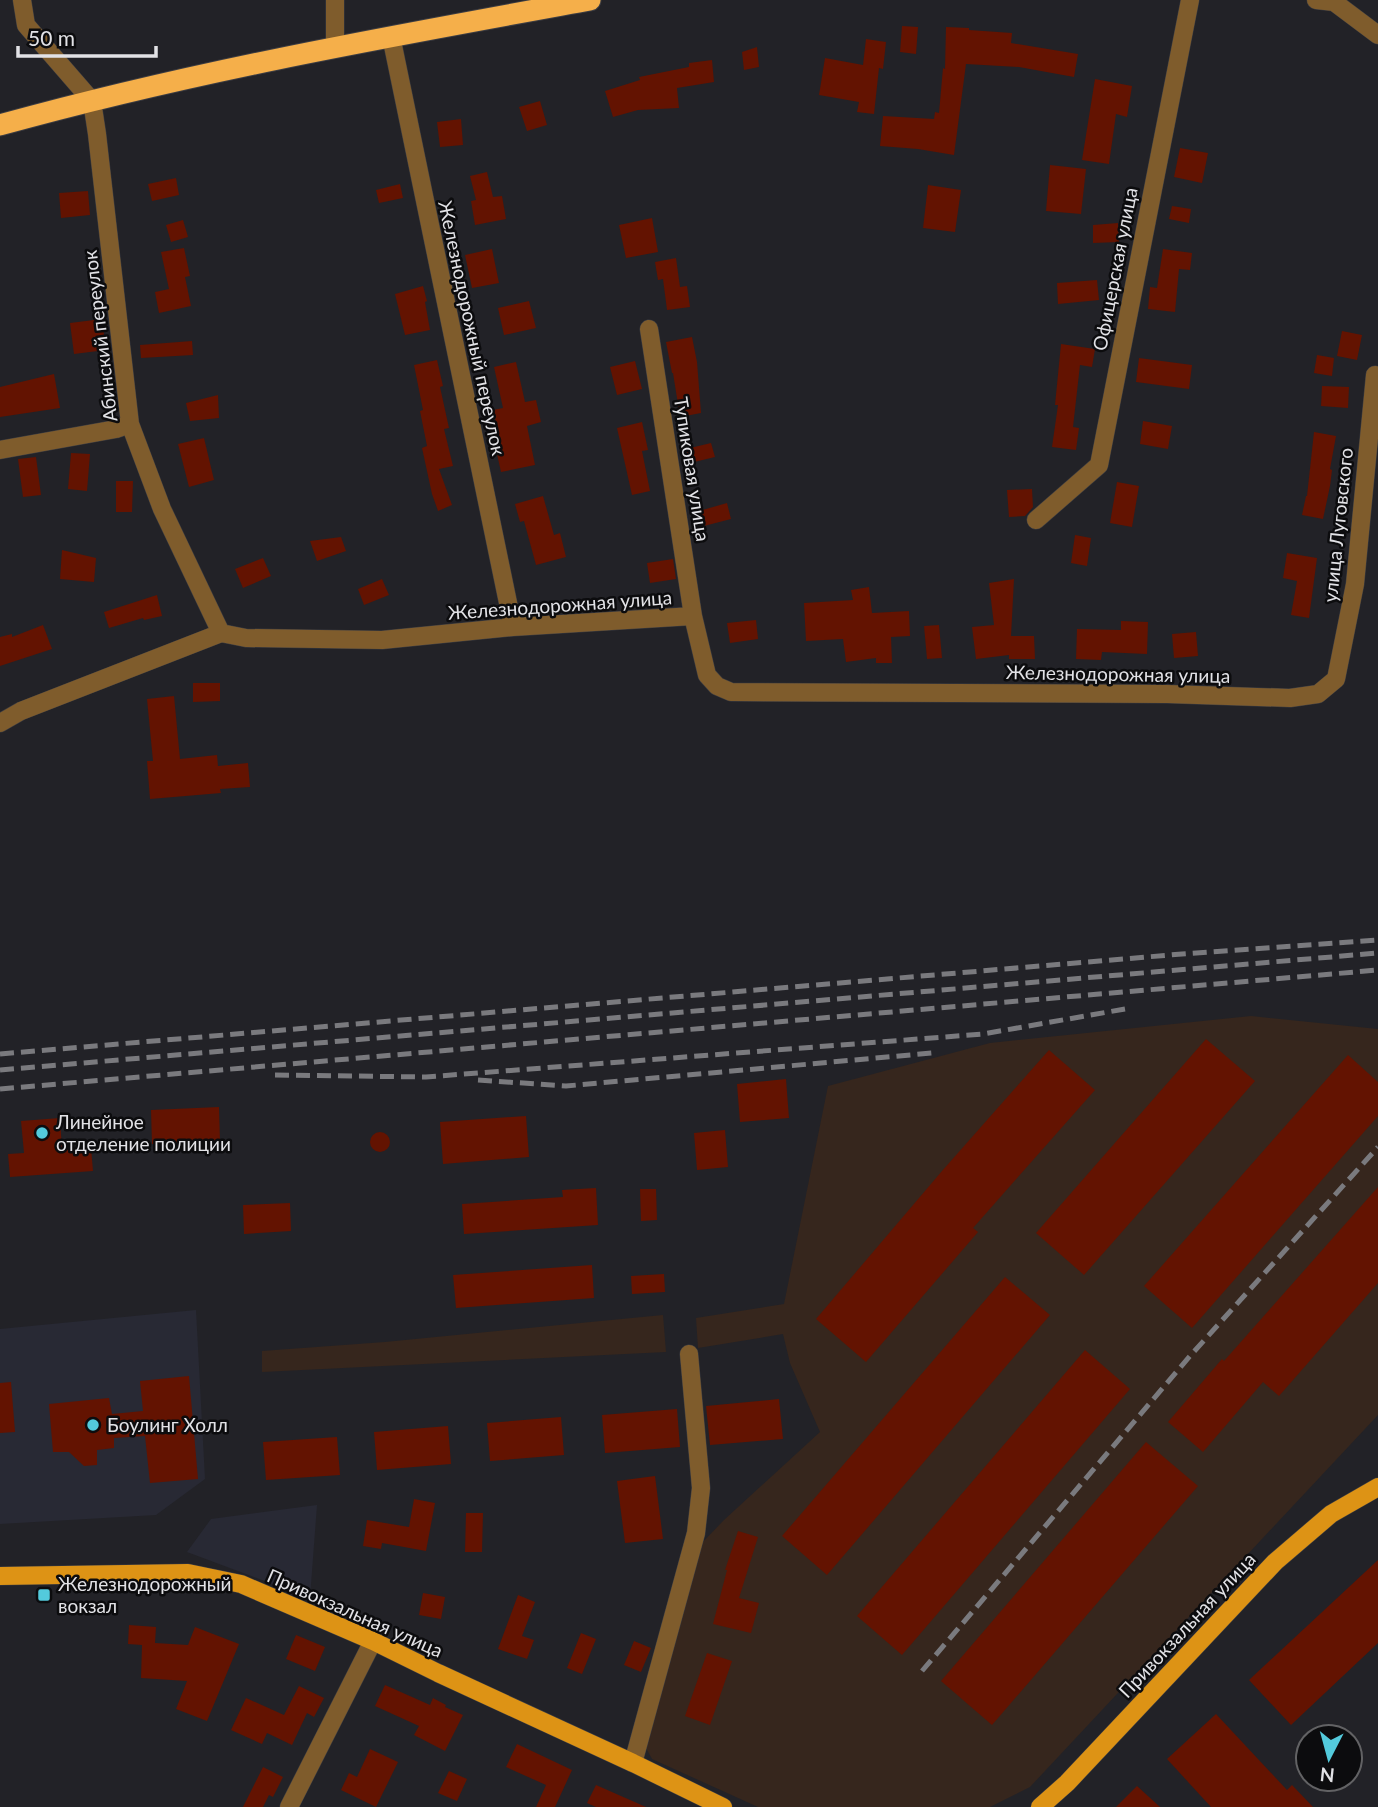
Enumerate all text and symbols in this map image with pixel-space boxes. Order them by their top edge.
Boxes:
scale bar [18,14,156,58]
text: 50 m [28,25,75,50]
street label: Офицерская улица [1087,185,1142,353]
street label: Железнодорожный переулок [434,198,511,458]
street label: Абинский переулок [78,249,121,423]
street label: Тупиковая улица [670,395,715,543]
street label: улица Луговского [1318,447,1357,603]
street label: Железнодорожная улица [447,585,673,624]
street label: Железнодорожная улица [1006,660,1230,687]
place label: Линейное отделение полиции [55,1110,231,1155]
marker: Линейное отделение полиции [34,1125,50,1141]
place label: Боулинг Холл [107,1413,228,1436]
marker: Боулинг Холл [85,1417,101,1433]
street label: Привокзальная улица [1113,1547,1260,1702]
street label: Привокзальная улица [264,1563,447,1662]
place label: Железнодорожный вокзал [58,1572,232,1617]
marker: Железнодорожный вокзал [36,1587,52,1603]
north arrow [1294,1723,1364,1793]
text: N [1319,1763,1336,1788]

